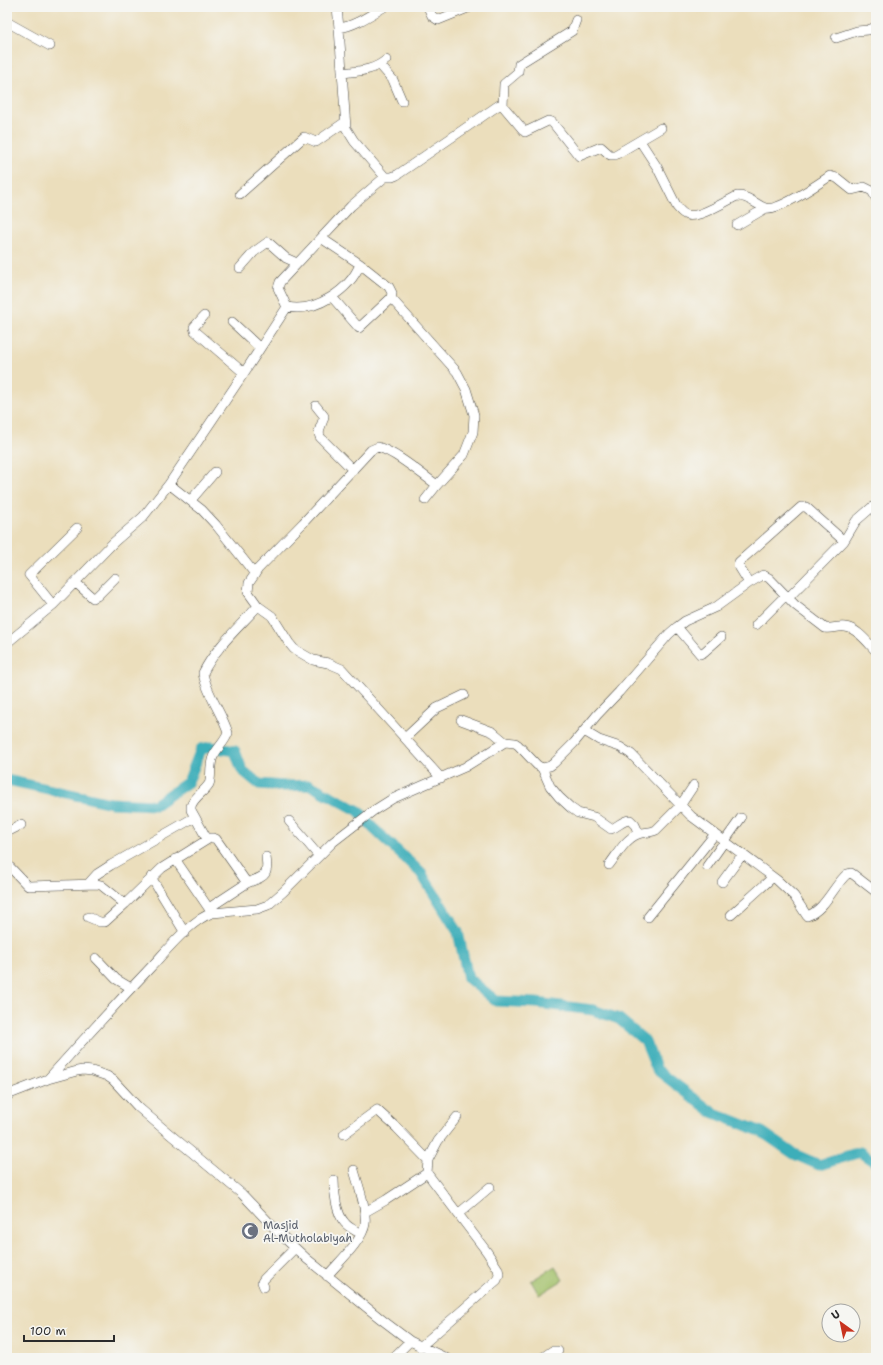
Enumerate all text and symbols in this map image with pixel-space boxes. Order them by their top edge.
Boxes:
place label: Masjid Al-Mutholabiyah [263,1218,353,1246]
mosque icon: Masjid Al-Mutholabiyah [240,1221,260,1241]
north arrow [821,1303,861,1343]
text: U [829,1307,843,1323]
scale bar [24,1317,114,1343]
text: 100 m [30,1323,66,1339]

